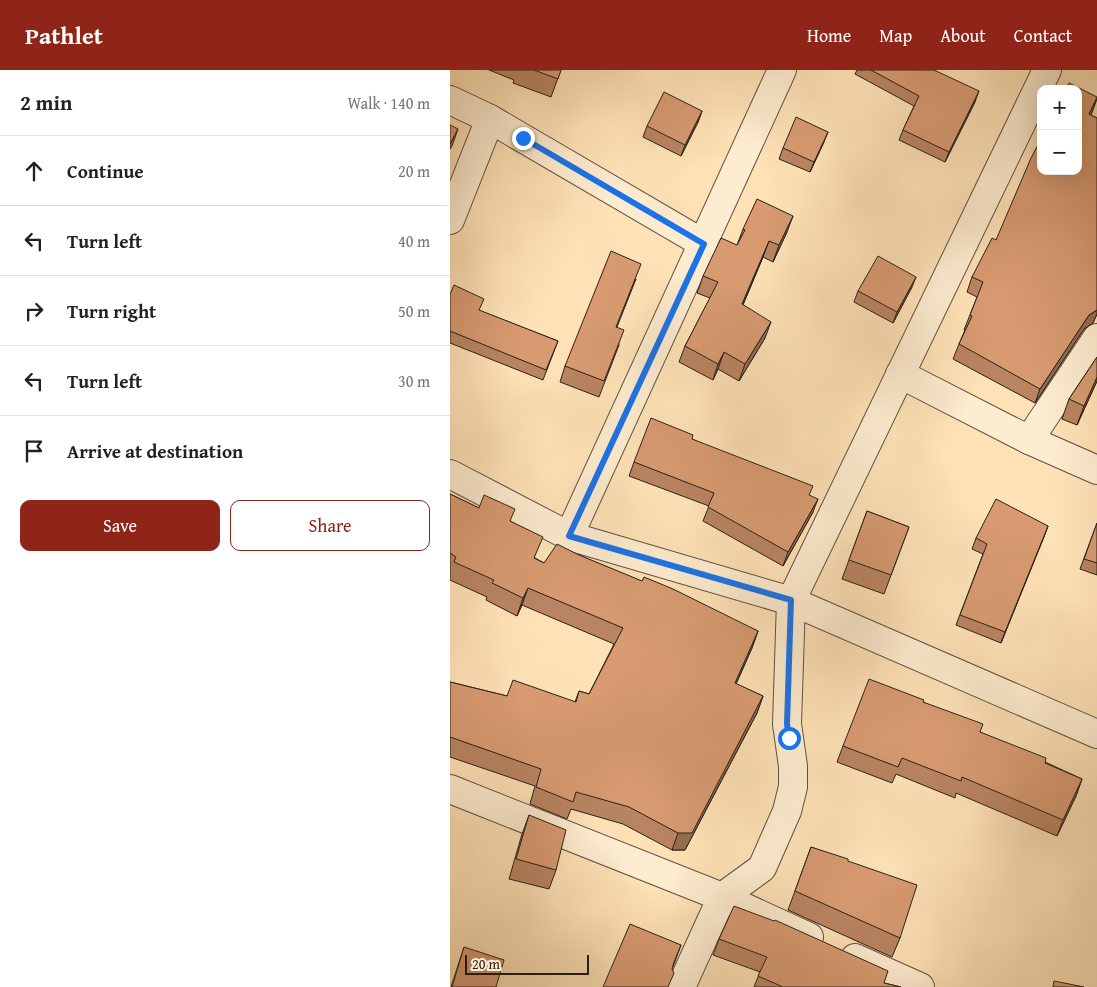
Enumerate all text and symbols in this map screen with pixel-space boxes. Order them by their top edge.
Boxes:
text: Pathlet [25,18,103,53]
text: Home [807,22,851,49]
text: Map [879,22,912,49]
text: About [940,22,986,49]
text: Contact [1014,22,1072,49]
map controls [1037,85,1082,175]
button: + [1037,85,1082,130]
text: 2 min [20,87,72,118]
text: Walk · 140 m [347,91,430,115]
route end [512,127,535,150]
button: − [1037,130,1082,175]
icon: ahead [20,157,48,185]
text: Continue [67,157,144,185]
text: 20 m [398,159,430,183]
icon: left [20,227,48,255]
text: Turn left [67,227,142,255]
text: 40 m [398,229,430,253]
icon: right [20,297,48,325]
text: Turn right [67,297,156,325]
text: 50 m [398,299,430,323]
icon: left [20,367,48,395]
text: Turn left [67,367,142,395]
text: 30 m [398,369,430,393]
icon: arrive [20,437,48,465]
text: Arrive at destination [67,437,243,465]
button: Save [20,500,220,551]
button: Share [230,500,430,551]
route start [778,727,801,750]
scale bar [465,952,589,975]
text: 20 m [472,954,500,974]

